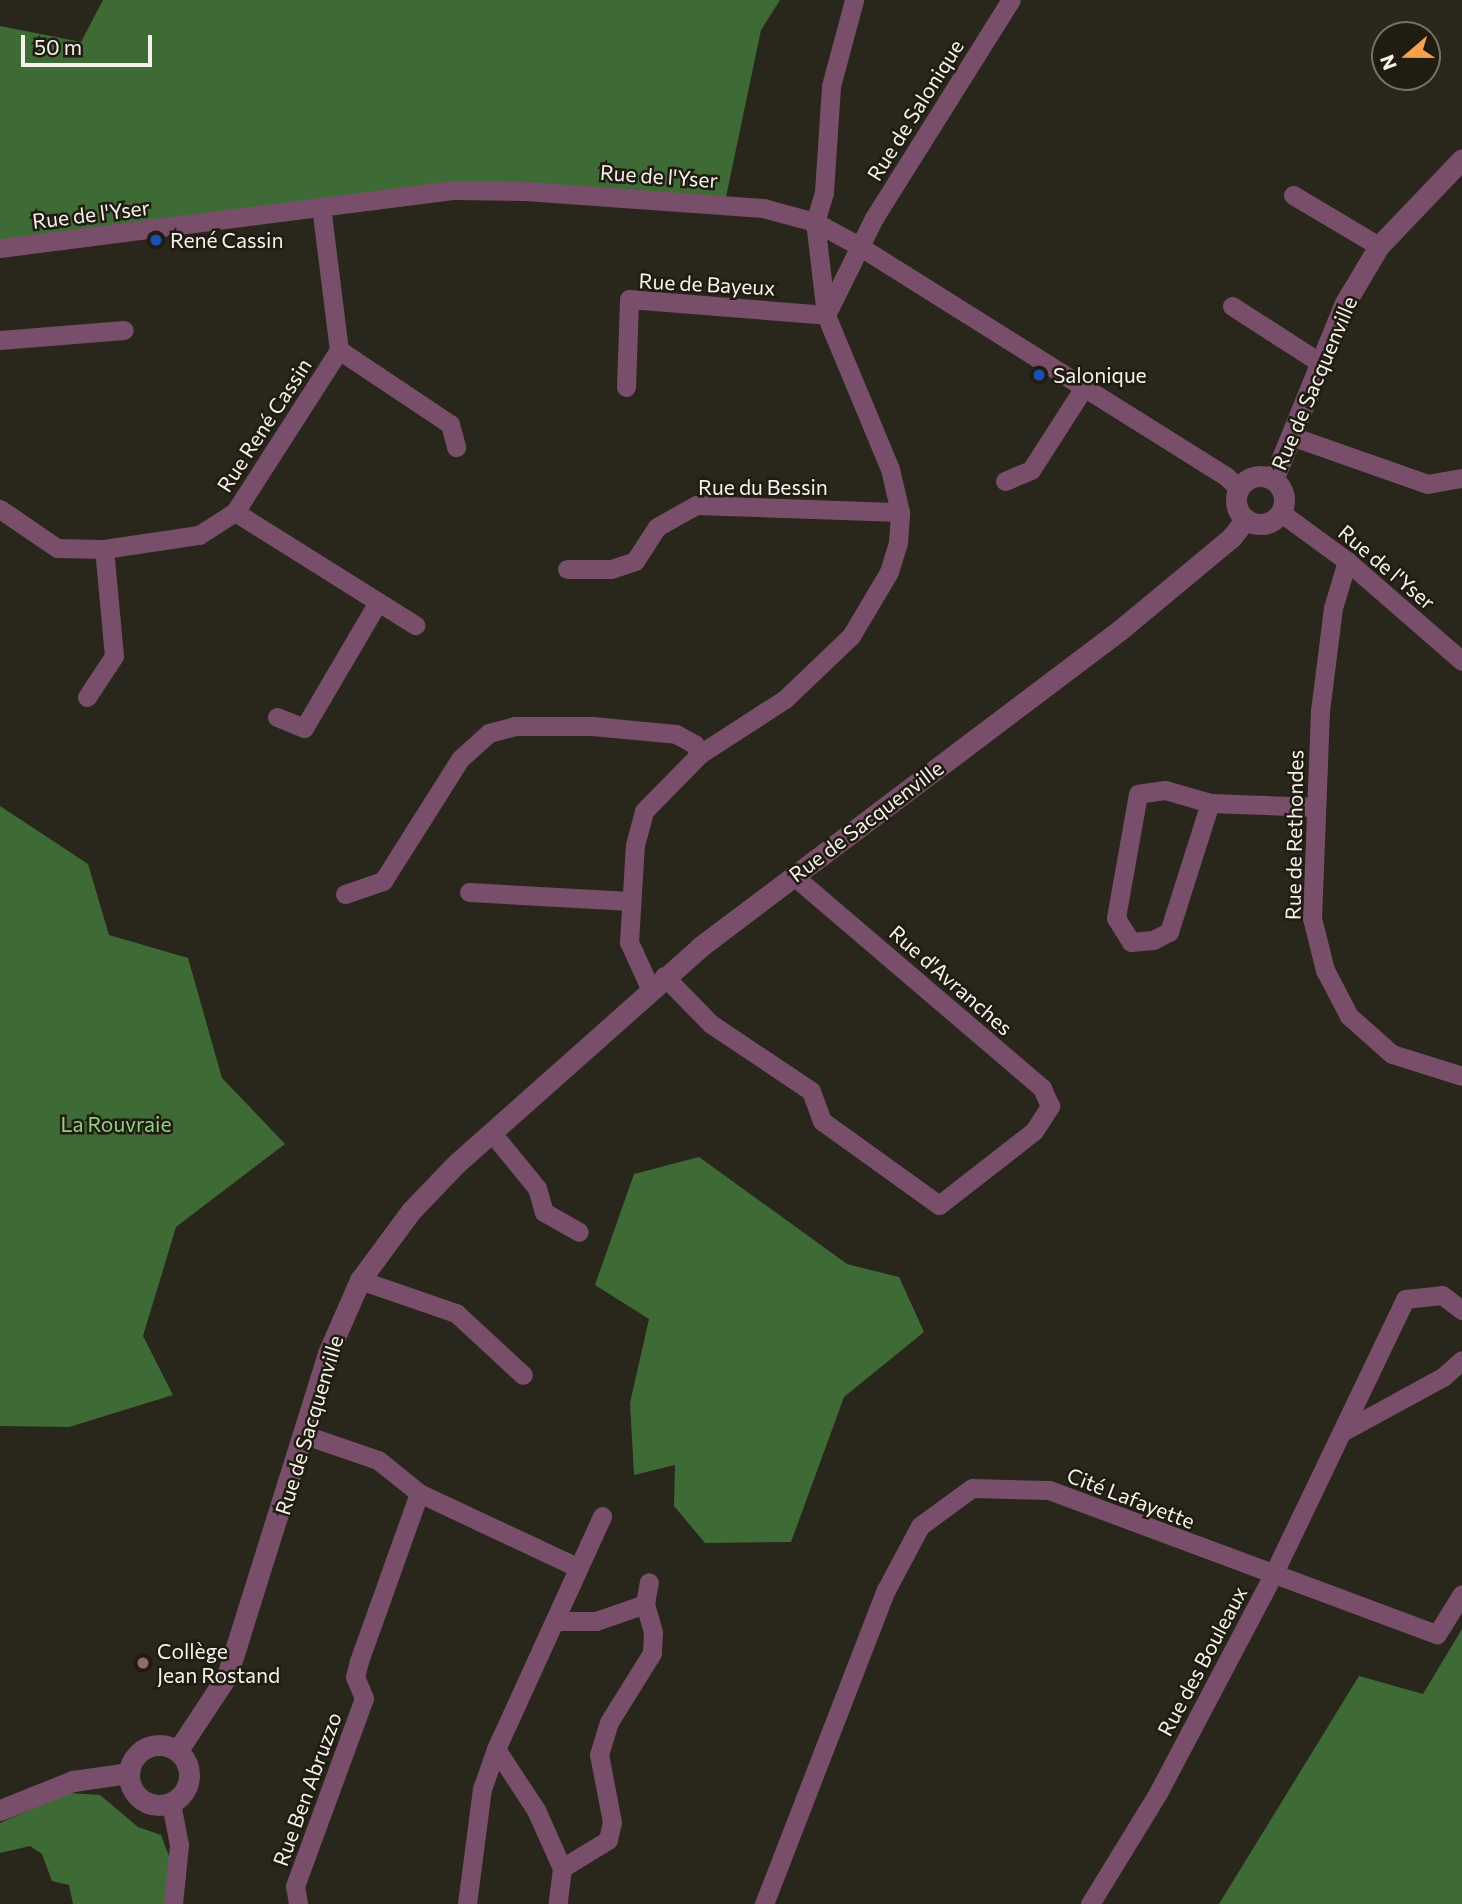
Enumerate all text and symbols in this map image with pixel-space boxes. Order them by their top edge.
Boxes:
scale bar [24,21,156,65]
north arrow [1371,21,1441,91]
text: 50 m [34,34,82,59]
street label: Rue de Salonique [861,35,969,185]
text: N [1374,52,1401,73]
street label: Rue de l'Yser [599,159,719,193]
street label: Rue de l'Yser [31,194,151,234]
place label: René Cassin [170,227,283,253]
marker: René Cassin [148,232,164,248]
street label: Rue de Bayeux [638,268,776,300]
street label: Rue de Sacquenville [1266,292,1362,474]
street label: Rue René Cassin [211,353,317,497]
place label: Salonique [1053,362,1147,388]
marker: Salonique [1031,367,1047,383]
street label: Rue du Bessin [698,474,828,500]
street label: Rue de l'Yser [1334,519,1440,615]
street label: Rue de Rethondes [1280,750,1308,920]
street label: Rue de Sacquenville [784,755,948,887]
street label: Rue d'Avranches [884,920,1018,1040]
park label: La Rouvraie [60,1111,172,1137]
street label: Rue de Sacquenville [270,1332,348,1518]
street label: Cité Lafayette [1064,1462,1198,1534]
street label: Rue des Bouleaux [1152,1582,1252,1740]
place label: Collège Jean Rostand [157,1638,280,1688]
marker: Collège Jean Rostand [135,1655,151,1671]
street label: Rue Ben Abruzzo [267,1709,347,1869]

